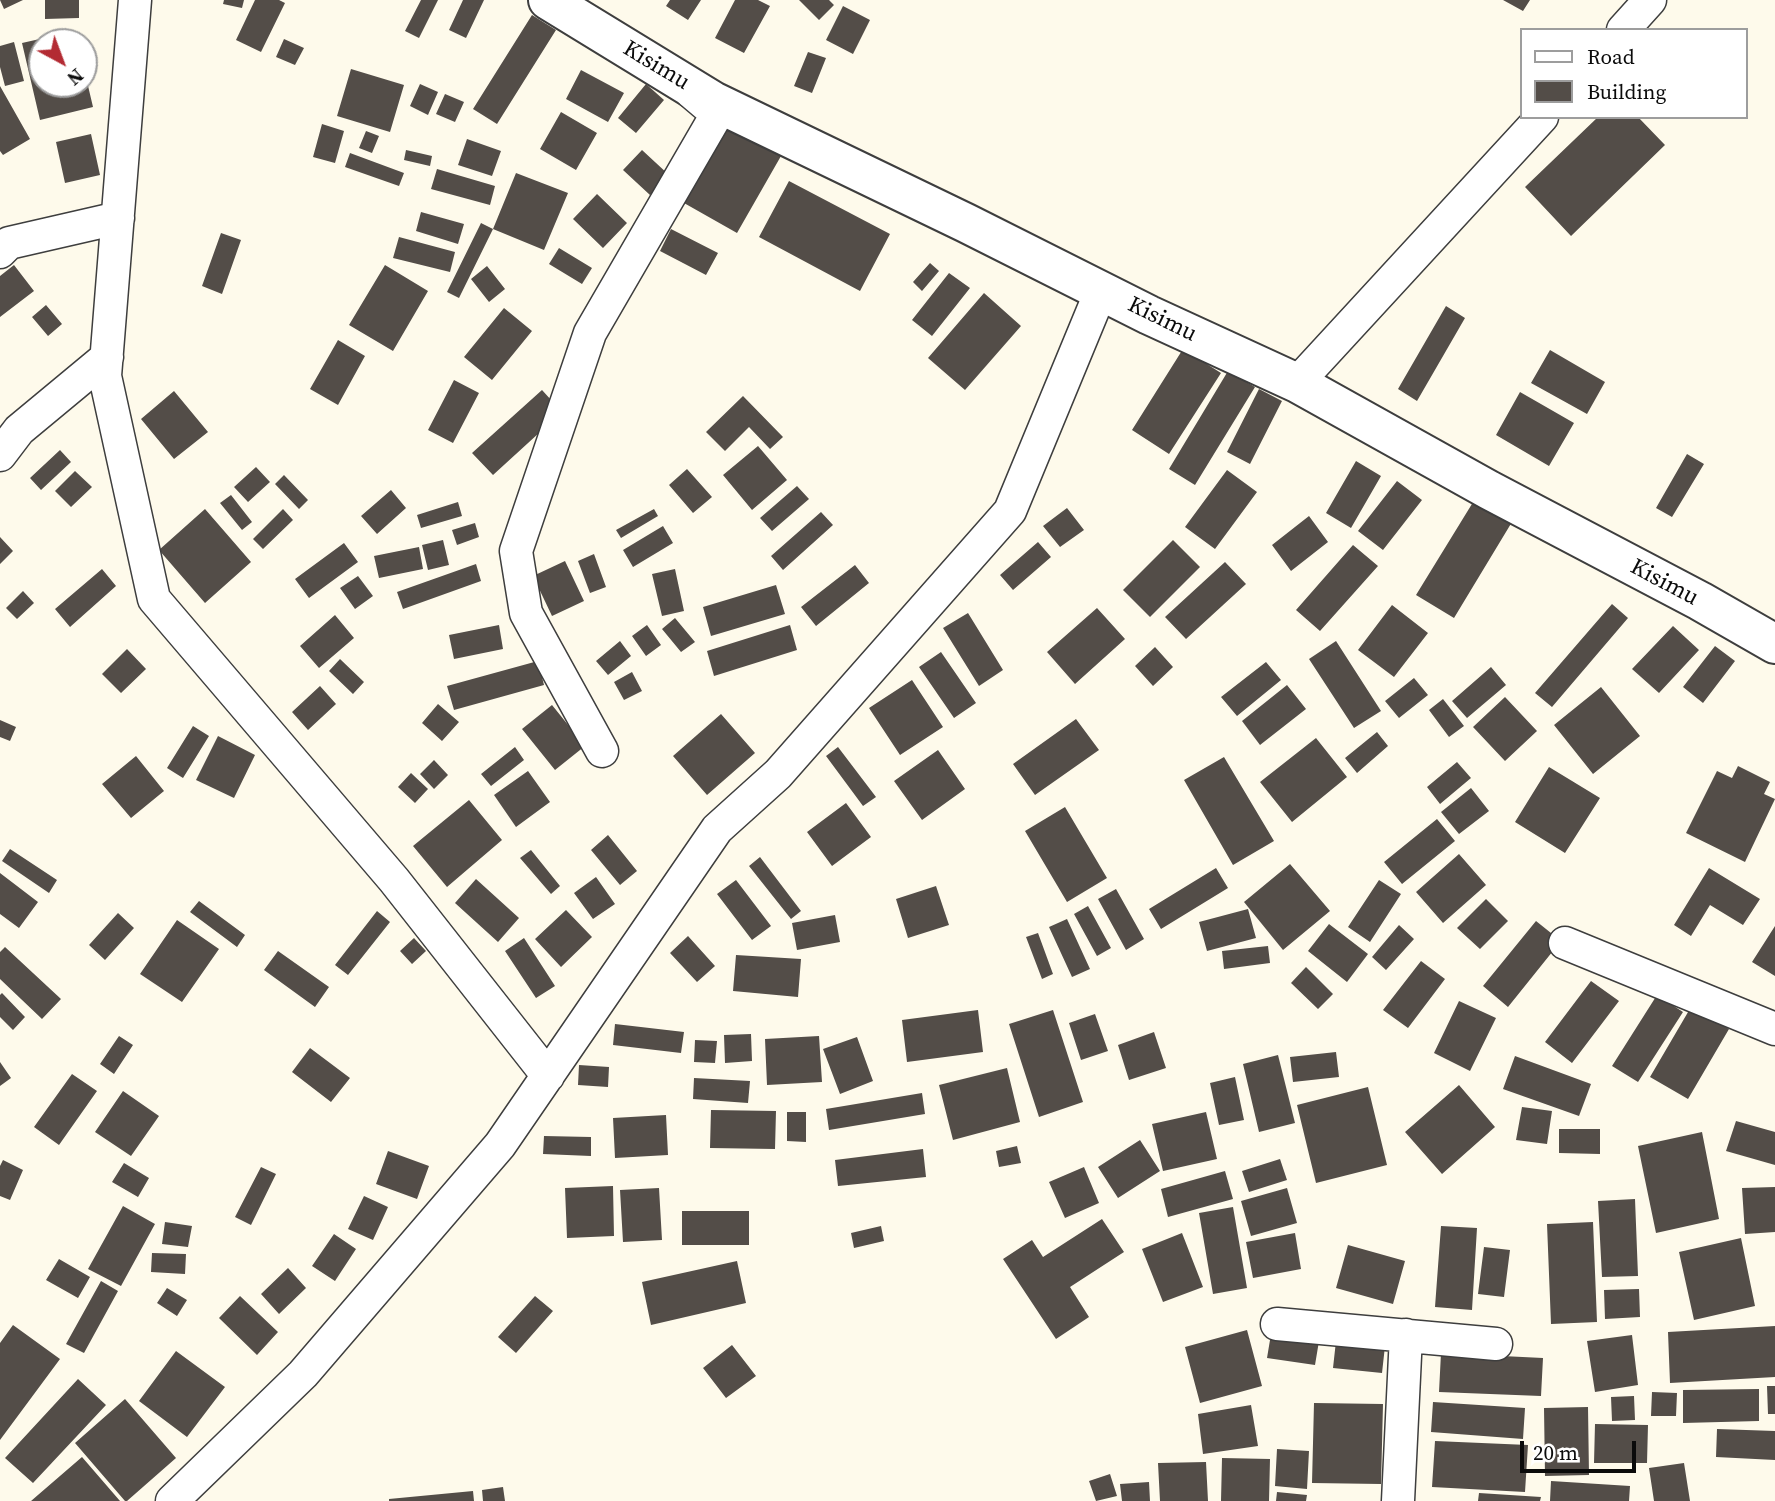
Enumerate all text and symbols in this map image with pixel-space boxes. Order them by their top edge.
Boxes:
north arrow [28,28,98,98]
legend [1520,28,1747,119]
street label: Kisimu [618,35,694,97]
text: Road [1587,42,1635,71]
text: N [62,63,89,92]
text: Building [1587,77,1666,106]
street label: Kisimu [1123,292,1201,348]
street label: Kisimu [1625,554,1703,612]
scale bar [1523,1428,1638,1472]
text: 20 m [1533,1438,1578,1467]

